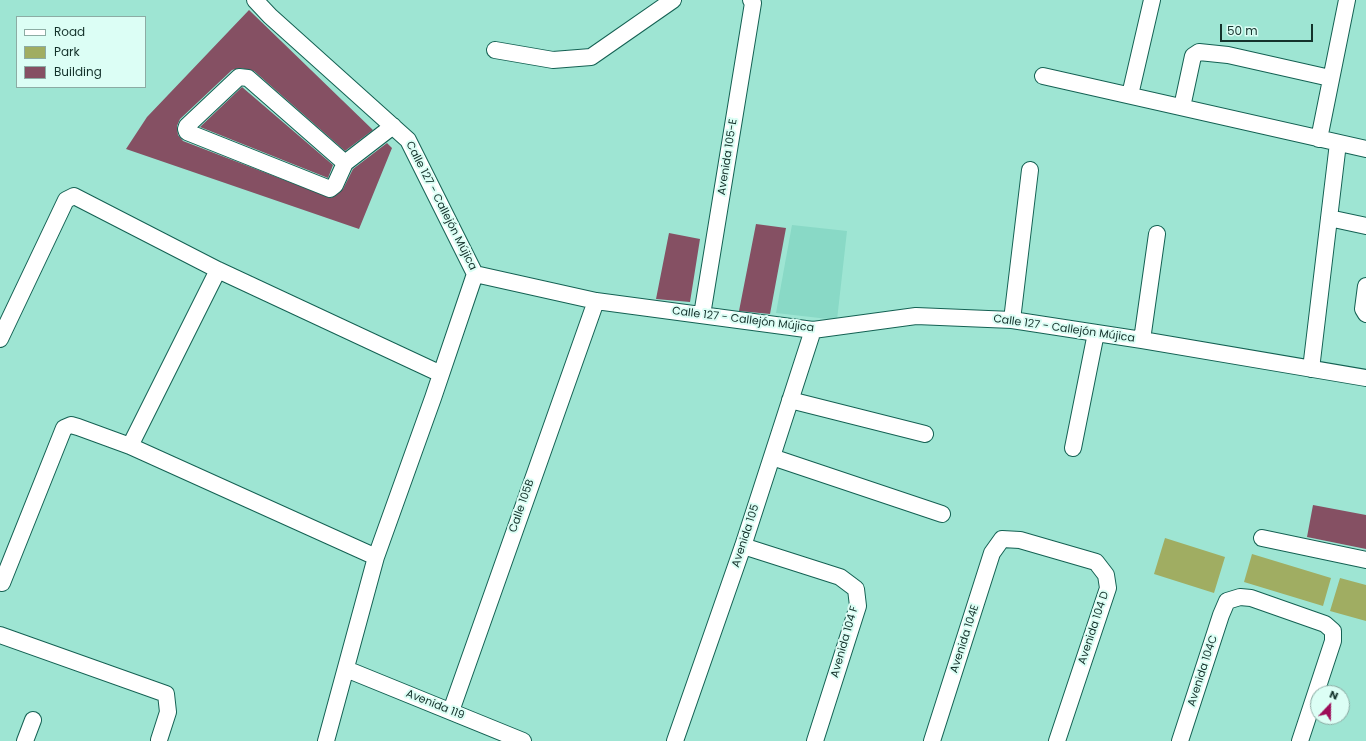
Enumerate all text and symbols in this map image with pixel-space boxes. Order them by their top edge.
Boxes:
legend [16,16,146,88]
scale bar [1222,16,1315,42]
text: 50 m [1227,22,1258,39]
text: Road [54,23,85,40]
text: Park [54,43,80,60]
text: Building [54,63,102,80]
street label: Avenida 105-E [715,118,741,196]
street label: Calle 127 - Callejón Mújica [403,139,479,273]
street label: Calle 127 - Callejón Mújica [671,305,815,335]
street label: Calle 127 - Callejón Mújica [992,313,1136,345]
street label: Calle 105B [507,478,537,534]
street label: Avenida 105 [730,503,762,569]
street label: Avenida 104 D [1076,590,1112,666]
street label: Avenida 104E [948,603,982,675]
street label: Avenida 104 F [828,605,862,679]
street label: Avenida 104C [1185,634,1221,708]
north arrow [1310,685,1350,725]
text: N [1327,686,1341,704]
street label: Avenida 119 [404,687,466,723]

